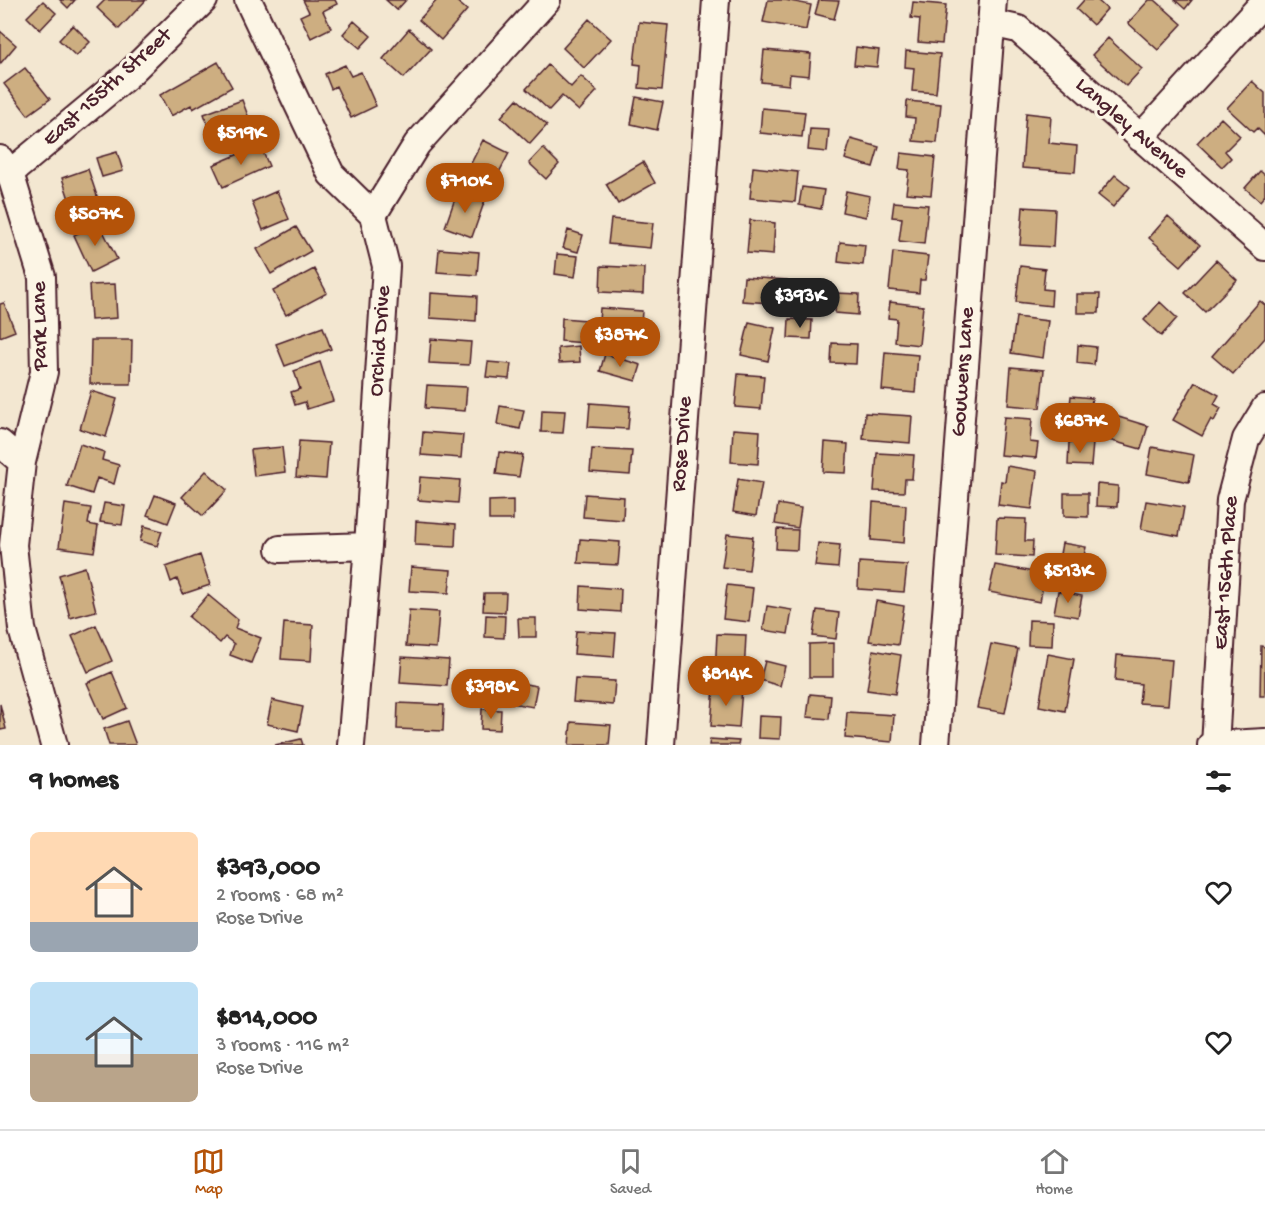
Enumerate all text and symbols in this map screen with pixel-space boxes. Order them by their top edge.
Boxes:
street label: East 155th Street [38,22,179,153]
street label: Langley Avenue [1069,73,1193,186]
pin: $519K [199,115,283,166]
text: $519K [217,123,265,146]
pin: $710K [423,163,507,214]
text: $710K [440,171,490,194]
pin: $507K [53,196,137,247]
text: $507K [69,204,121,227]
pin: $393K [758,278,842,329]
street label: Park Lane [27,281,55,372]
street label: Orchid Drive [364,284,398,397]
text: $393K [775,286,825,309]
street label: Gouwens Lane [947,306,982,438]
pin: $387K [578,317,662,368]
text: $387K [594,325,646,348]
street label: Rose Drive [667,395,699,493]
pin: $687K [1038,403,1122,454]
text: $687K [1054,411,1106,434]
street label: East 156th Place [1209,495,1245,651]
pin: $513K [1026,553,1110,604]
text: $513K [1044,561,1092,584]
pin: $814K [684,656,768,707]
text: $814K [702,664,750,687]
pin: $398K [449,669,533,720]
text: $398K [465,677,517,700]
icon: filters [1202,765,1235,798]
text: 9 homes [30,766,118,797]
text: $393,000 [216,854,320,885]
icon: home [78,856,150,928]
icon: heart [1202,876,1235,909]
text: 2 rooms · 68 m² [216,885,344,908]
text: Rose Drive [216,908,303,931]
text: $814,000 [216,1004,317,1035]
icon: home [78,1006,150,1078]
icon: heart [1202,1026,1235,1059]
text: 3 rooms · 116 m² [216,1035,349,1058]
text: Rose Drive [216,1058,303,1081]
tab: Map [192,1145,225,1200]
tab: Saved [610,1145,651,1200]
tab: Home [1036,1145,1073,1200]

